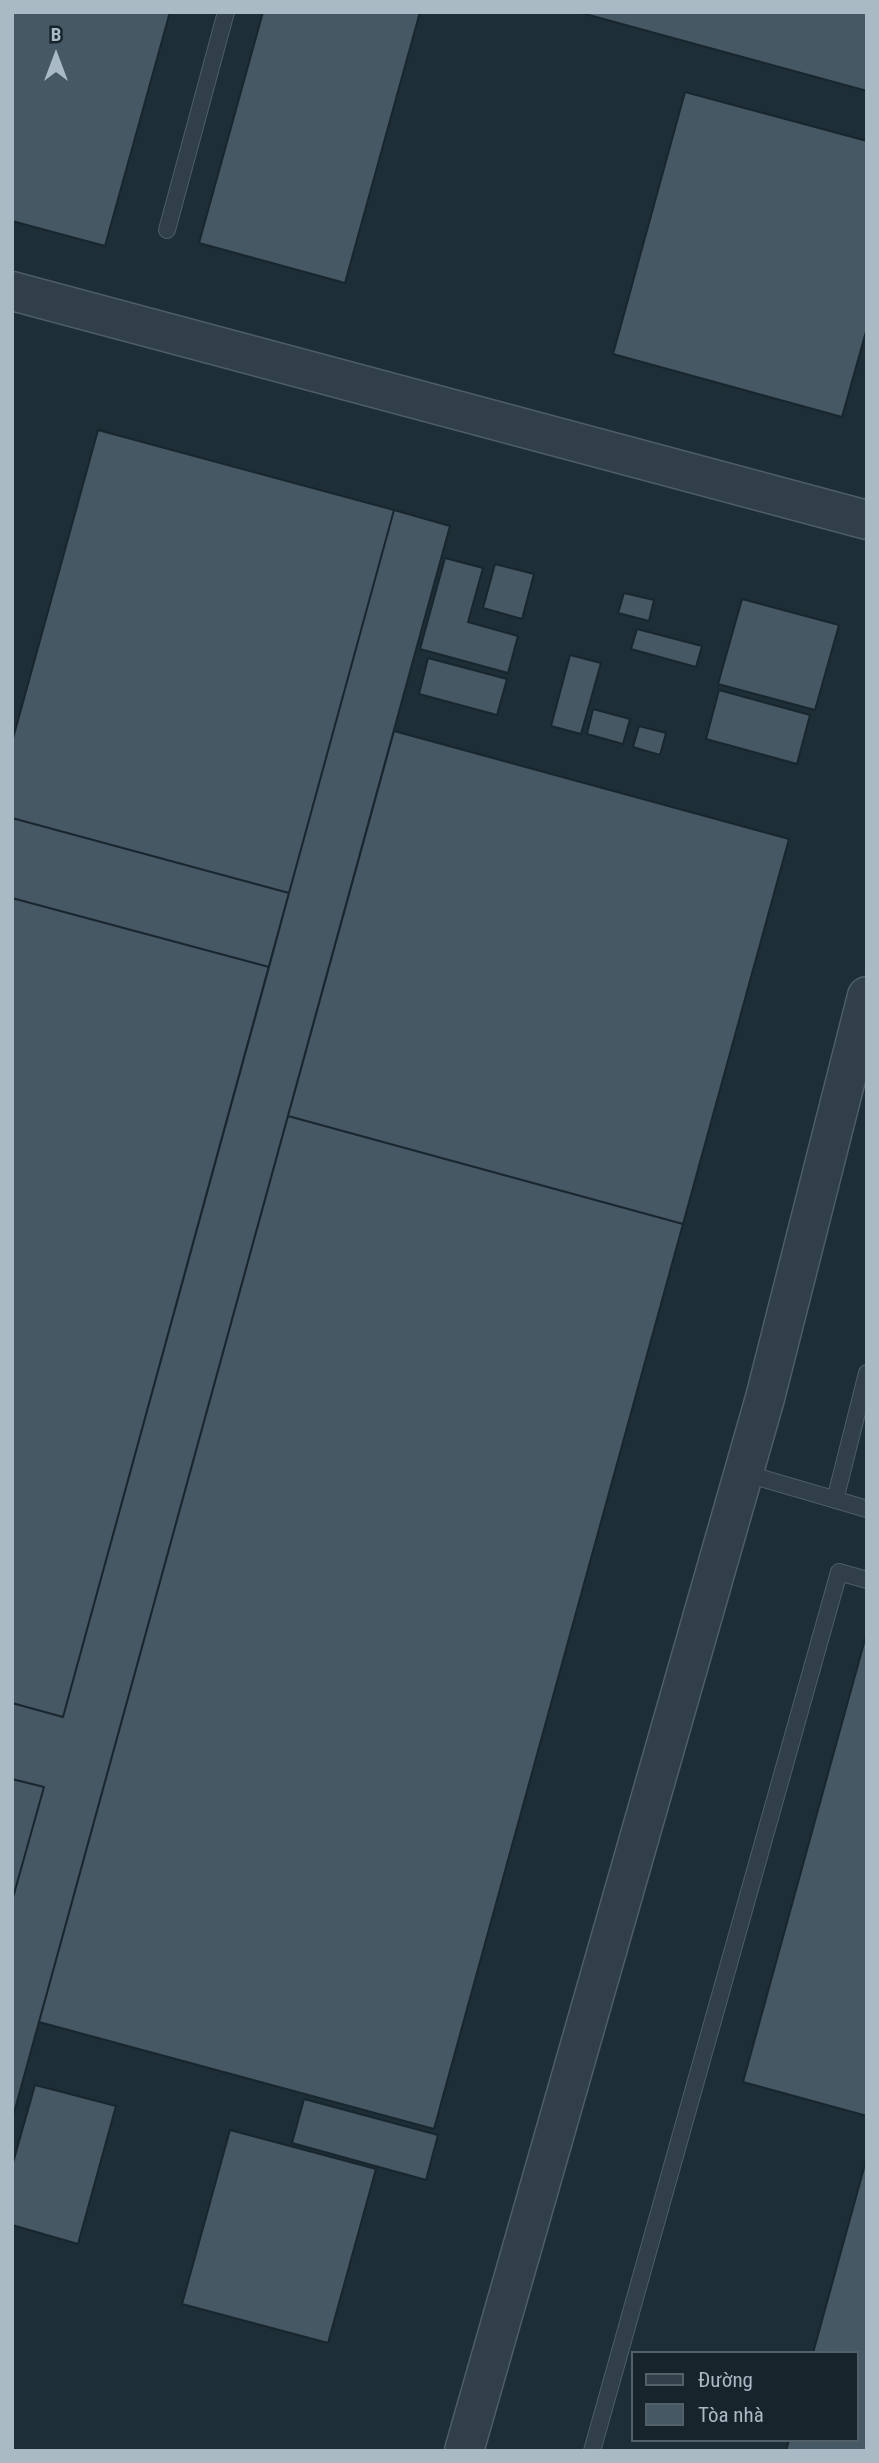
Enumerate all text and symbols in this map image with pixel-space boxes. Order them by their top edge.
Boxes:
north arrow [21,21,91,91]
text: B [51,23,61,46]
legend [630,2351,858,2442]
text: Đường [698,2368,753,2392]
text: Tòa nhà [698,2403,764,2427]

